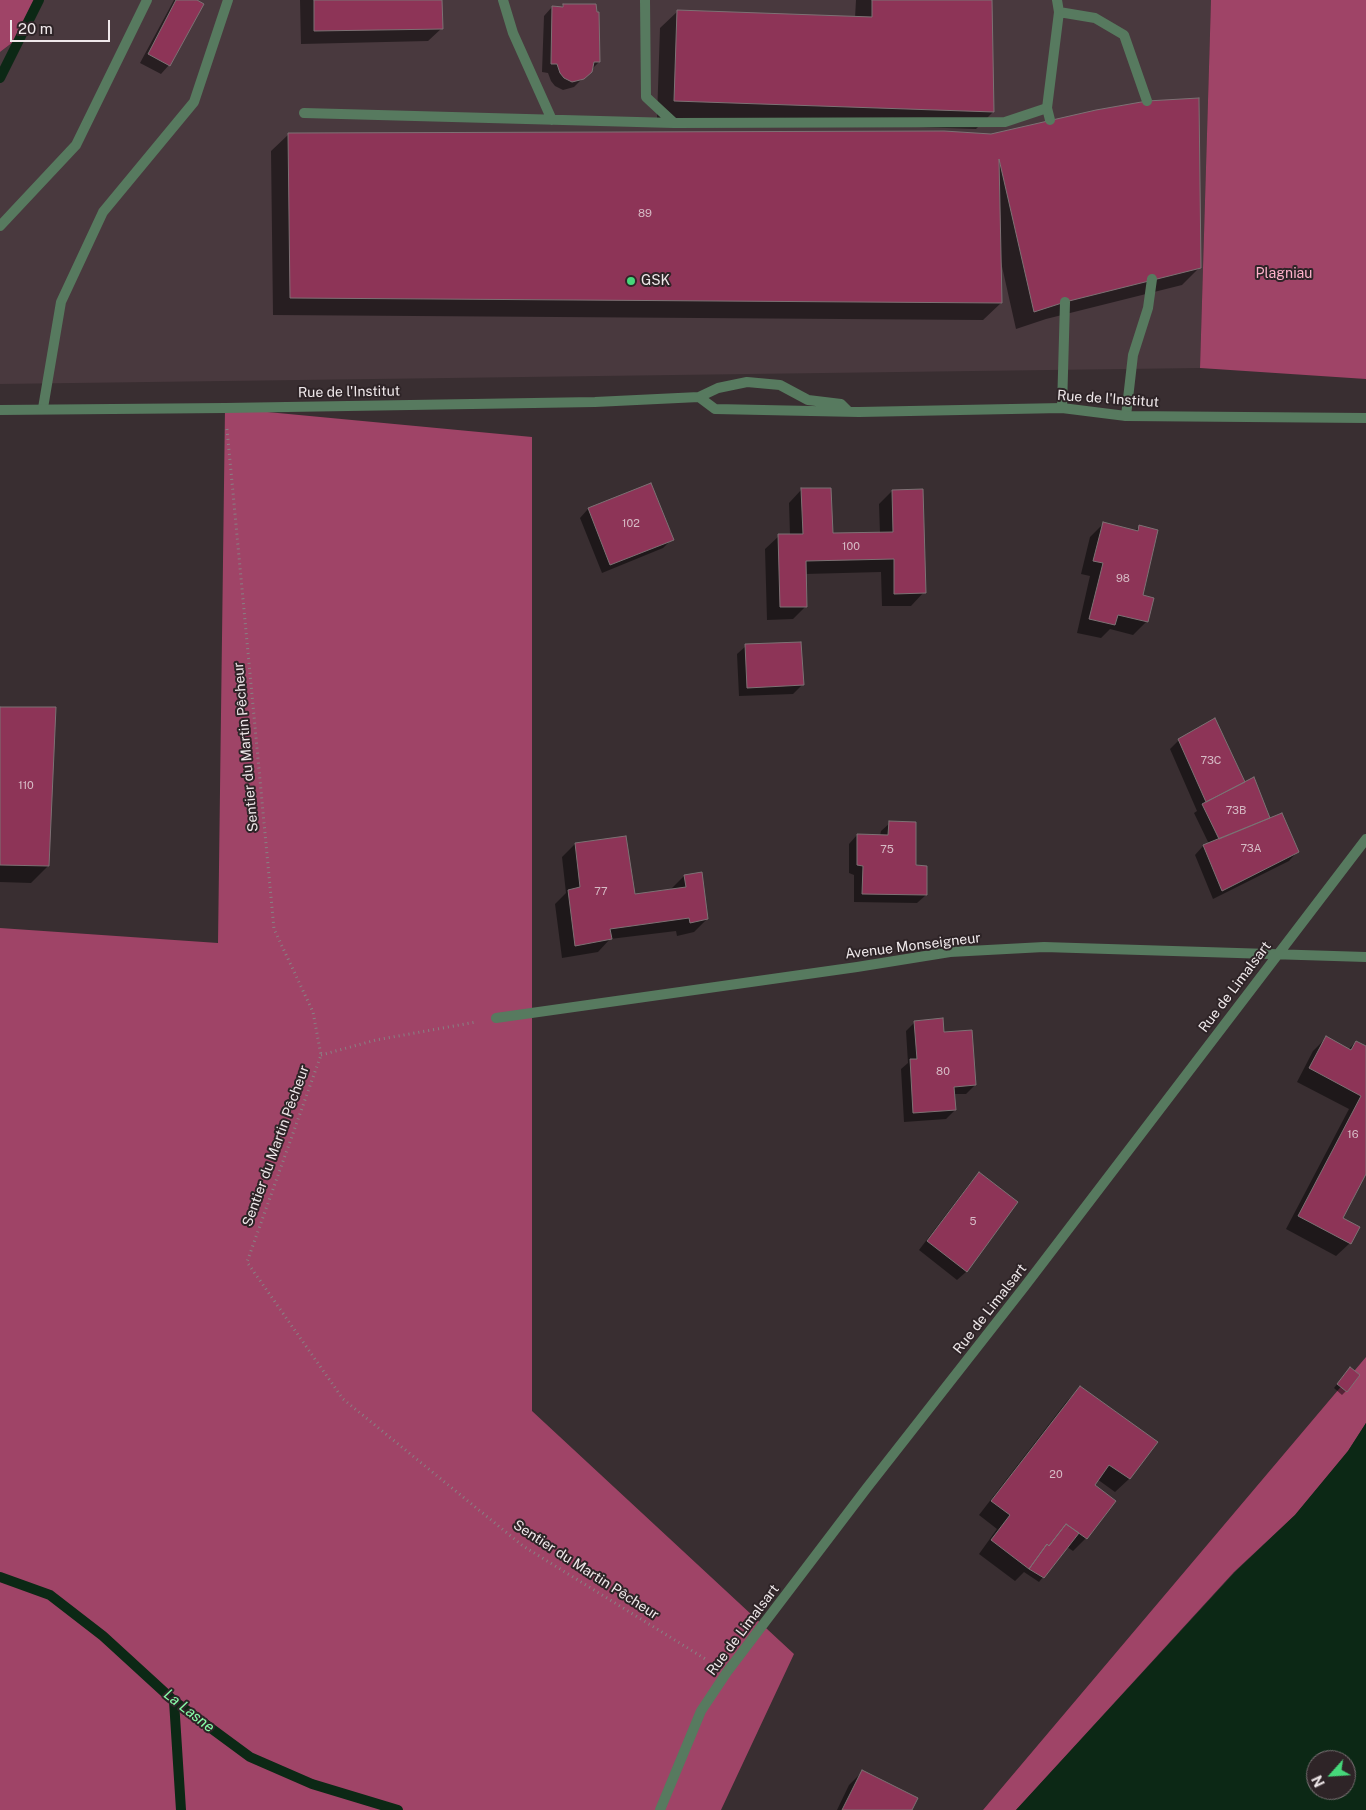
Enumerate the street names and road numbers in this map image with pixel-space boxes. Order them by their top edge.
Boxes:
street label: Rue de l'Institut [298,383,400,401]
street label: Rue de l'Institut [1056,387,1160,411]
street label: Sentier du Martin Pêcheur [230,661,262,833]
street label: Avenue Monseigneur [844,929,982,963]
street label: Rue de Limalsart [1195,938,1275,1036]
street label: Sentier du Martin Pêcheur [239,1063,313,1229]
street label: Rue de Limalsart [950,1261,1030,1357]
street label: Sentier du Martin Pêcheur [510,1517,662,1623]
street label: Rue de Limalsart [703,1581,783,1679]

